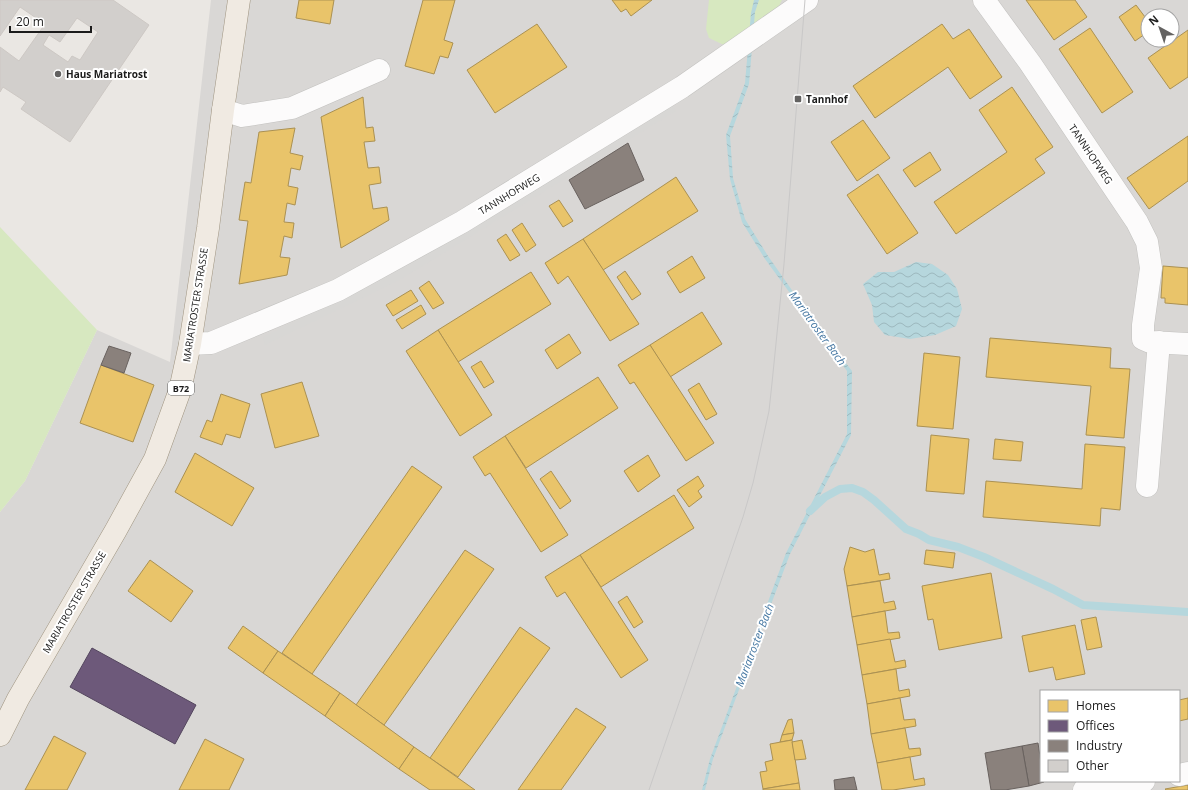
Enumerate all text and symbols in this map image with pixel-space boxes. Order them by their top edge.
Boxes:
scale bar [10,8,91,34]
north arrow [1140,8,1180,48]
text: N [1145,11,1162,29]
text: 20 m [16,13,44,30]
place label: Haus Mariatrost [66,67,148,81]
marker: Haus Mariatrost [53,69,63,79]
place label: Tannhof [806,92,849,106]
marker: Tannhof [793,94,803,104]
street label: TANNHOFWEG [1066,121,1116,187]
street label: TANNHOFWEG [476,170,542,218]
street label: MARIATROSTER STRASSE [179,247,211,363]
water label: Mariatroster Bach [786,288,850,368]
road number: B72 [168,381,194,395]
street label: MARIATROSTER STRASSE [39,549,109,655]
water label: Mariatroster Bach [731,601,777,689]
legend [1040,690,1180,782]
text: Homes [1076,697,1116,714]
text: Offices [1076,717,1115,734]
text: Industry [1076,737,1123,754]
text: Other [1076,757,1109,774]

